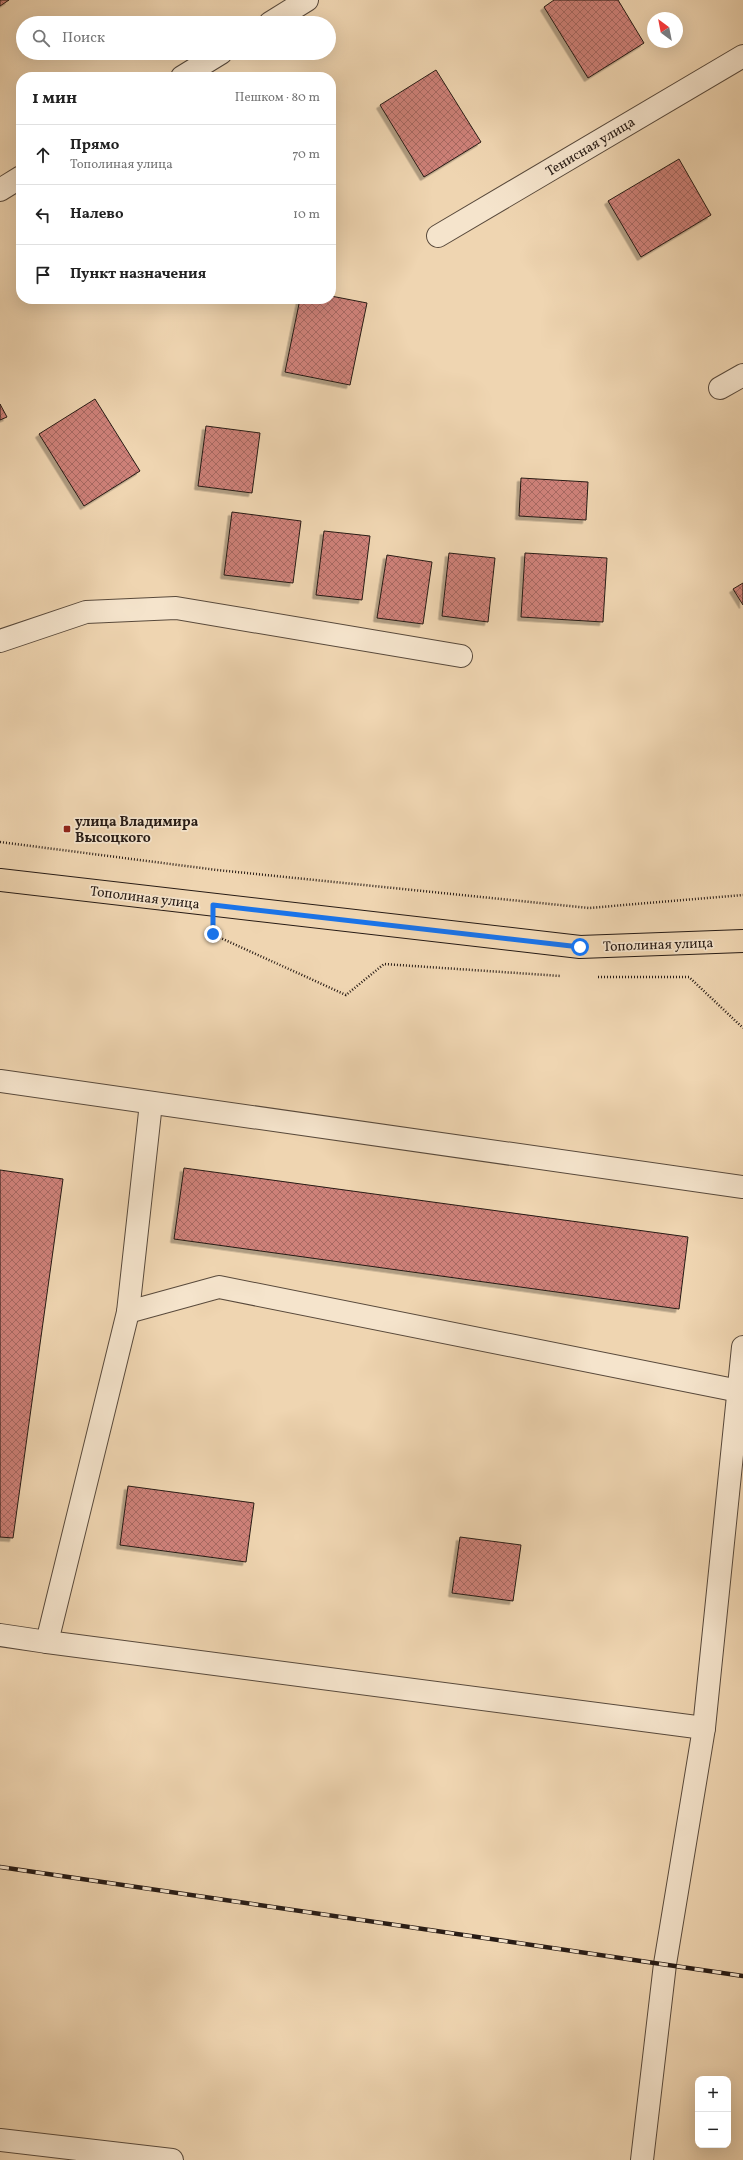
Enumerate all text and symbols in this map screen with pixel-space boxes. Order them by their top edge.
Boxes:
north arrow [647,12,683,48]
search box [16,16,336,60]
icon: search [30,27,52,49]
text: Поиск [62,28,105,49]
text: 1 мин [32,87,77,110]
text: Пешком · 80 m [235,89,320,107]
street label: Тенисная улица [542,113,639,182]
text: Прямо [70,135,119,156]
icon: ahead [32,144,54,166]
text: 70 m [292,146,320,164]
text: Тополиная улица [70,156,173,174]
icon: left [32,204,54,226]
text: Налево [70,204,124,225]
text: 10 m [293,206,320,224]
icon: arrive [32,264,54,286]
text: Пункт назначения [70,264,206,285]
place label: улица Владимира Высоцкого [75,813,199,848]
marker: улица Владимира Высоцкого [62,824,72,834]
street label: Тополиная улица [89,882,201,915]
route end [204,925,222,943]
street label: Тополиная улица [602,934,714,957]
route start [571,938,589,956]
map controls [695,2076,731,2148]
button: + [695,2076,731,2112]
button: − [695,2112,731,2148]

